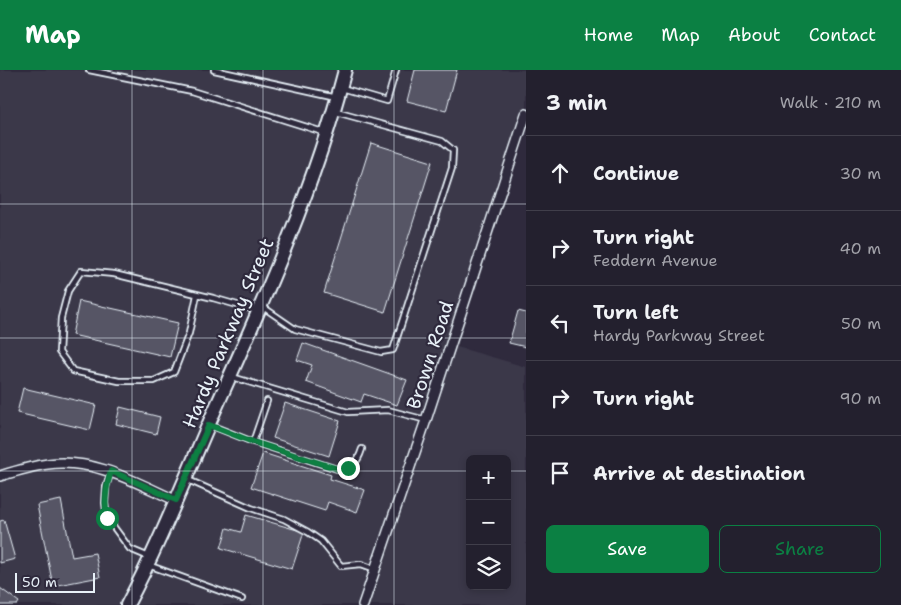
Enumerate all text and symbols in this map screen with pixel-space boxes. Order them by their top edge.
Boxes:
text: Map [25,19,81,51]
text: Home [584,23,633,47]
text: Map [661,23,700,47]
text: About [728,23,781,47]
text: Contact [809,23,876,47]
text: 3 min [546,89,607,117]
text: Walk · 210 m [780,92,881,113]
icon: ahead [546,159,574,187]
text: Continue [593,161,679,186]
text: 30 m [840,163,881,184]
text: Turn right [593,225,694,250]
street label: Hardy Parkway Street [177,234,279,432]
icon: right [546,234,574,262]
text: 40 m [839,238,881,259]
text: Feddern Avenue [593,250,718,271]
street label: Brown Road [401,298,459,412]
text: Turn left [593,300,679,325]
icon: left [546,309,574,337]
text: 50 m [841,313,881,334]
text: Hardy Parkway Street [593,325,765,346]
icon: right [546,384,574,412]
text: Turn right [593,386,694,411]
text: 90 m [840,388,881,409]
map controls [466,455,511,590]
button: + [466,455,511,500]
route end [337,457,360,480]
icon: arrive [546,459,574,487]
text: Arrive at destination [593,461,805,486]
button: − [466,500,511,545]
route start [96,507,119,530]
button: Save [546,525,709,573]
button: Share [719,525,881,573]
button: layers [466,545,511,590]
scale bar [15,570,95,593]
text: 50 m [22,573,57,591]

